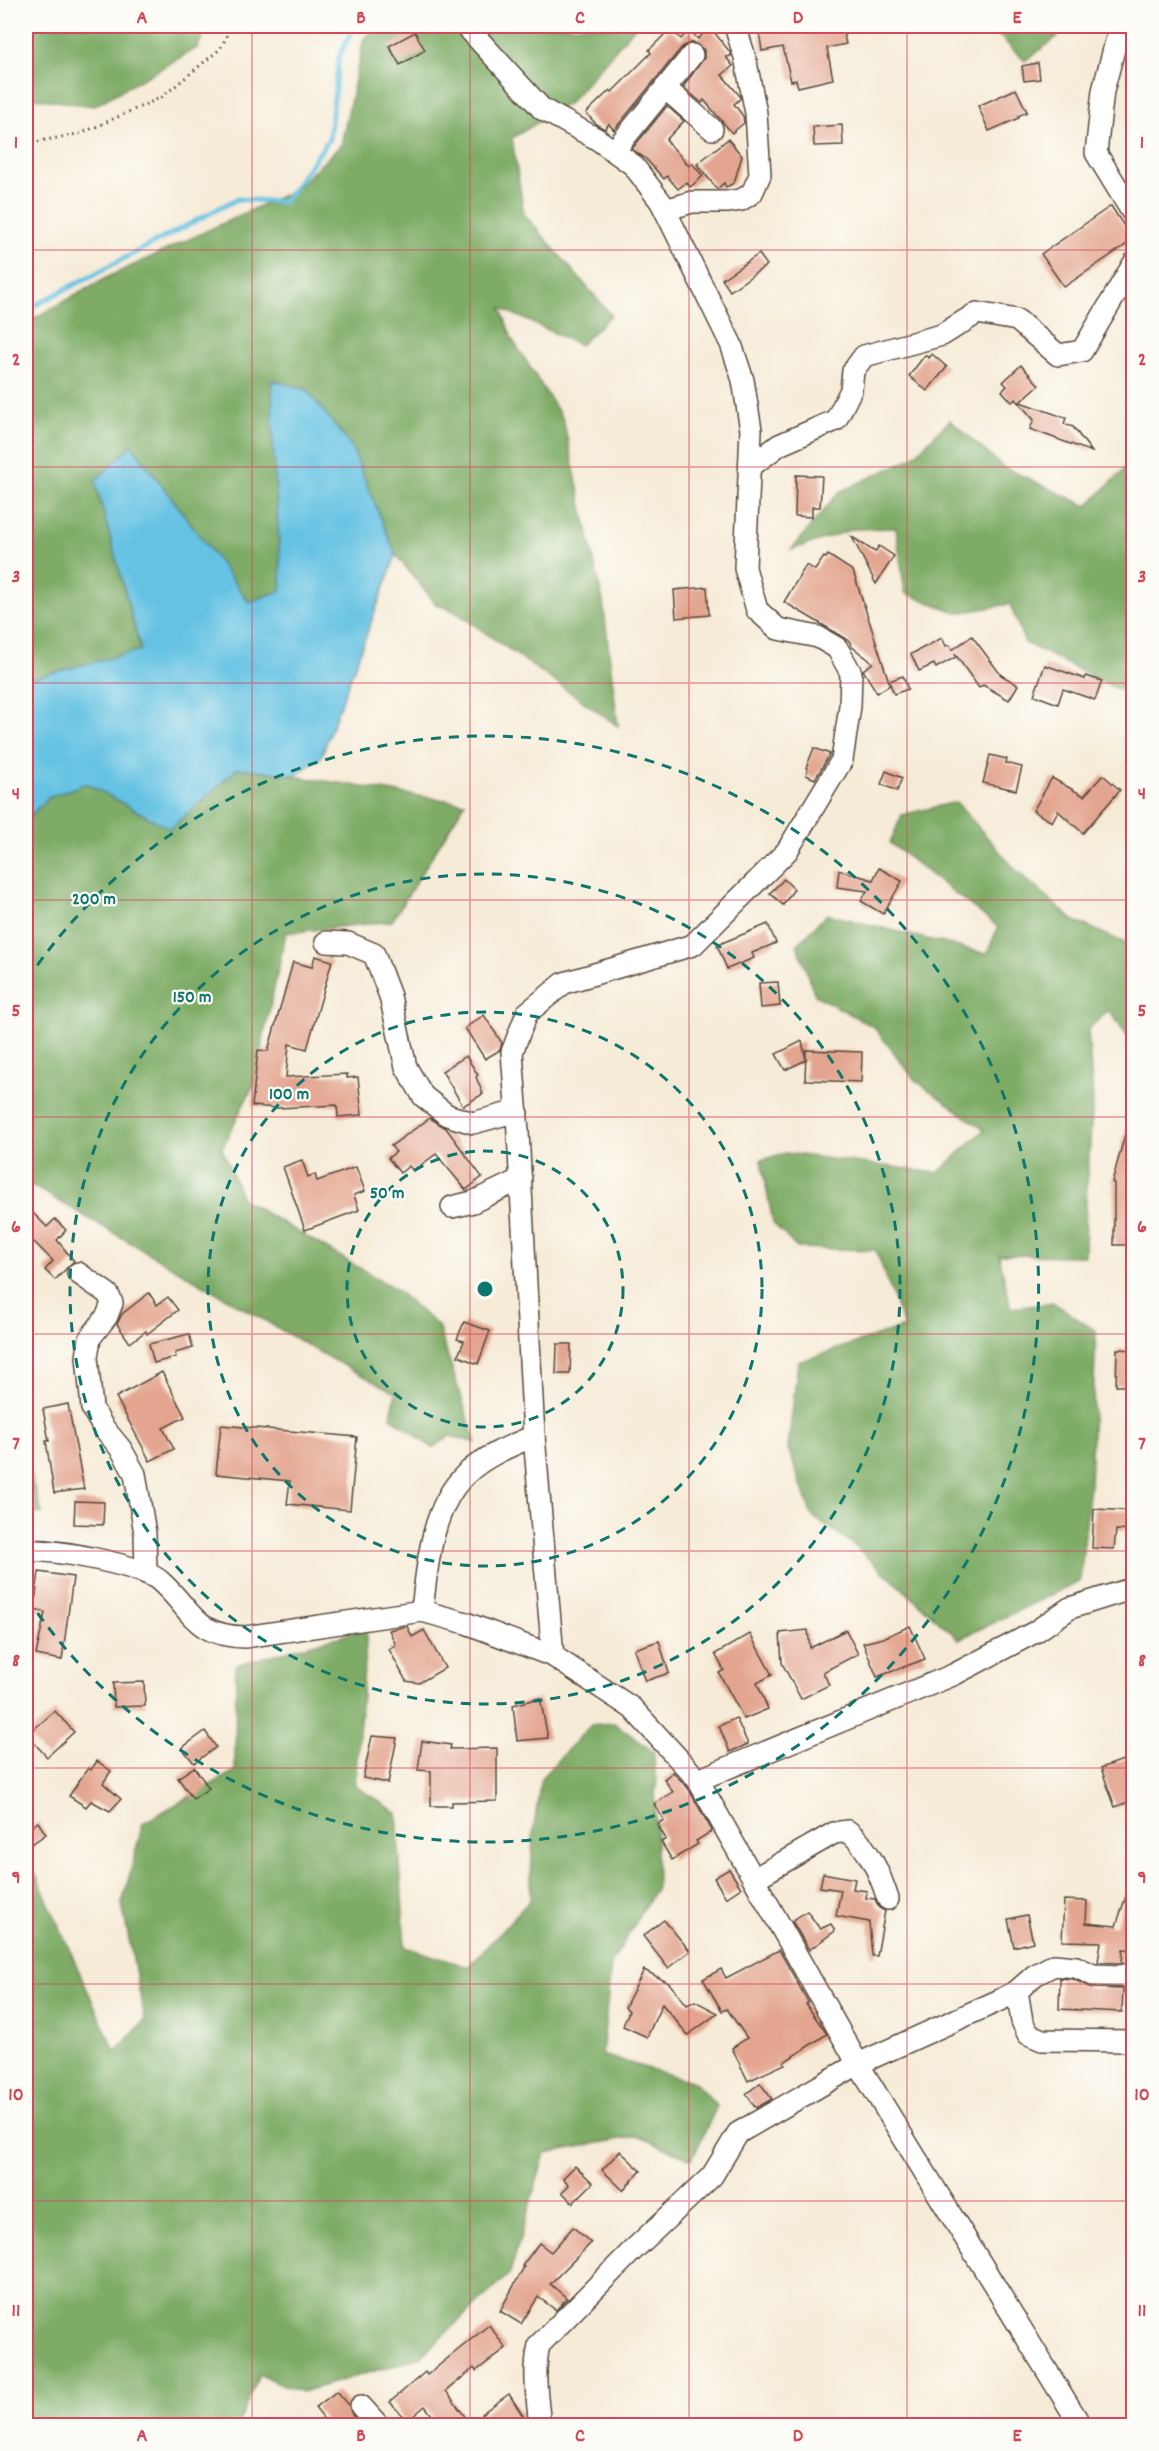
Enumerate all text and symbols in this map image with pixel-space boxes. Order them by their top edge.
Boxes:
text: A [137,5,148,33]
text: B [356,5,366,33]
text: C [575,5,585,33]
text: D [793,5,804,33]
text: E [1012,5,1022,33]
text: 1 [14,130,18,158]
text: 1 [1140,130,1144,158]
text: 2 [12,347,20,375]
text: 2 [1138,347,1146,375]
text: 3 [12,564,20,592]
text: 3 [1138,564,1146,592]
text: 4 [12,781,20,809]
text: 4 [1138,781,1146,809]
text: 200 m [72,888,116,913]
text: 150 m [173,986,211,1011]
text: 5 [11,998,21,1026]
text: 5 [1137,998,1147,1026]
text: 100 m [269,1083,309,1108]
text: 50 m [370,1182,404,1207]
text: 6 [11,1214,21,1242]
text: 6 [1137,1214,1147,1242]
centre of rings [475,1279,495,1299]
text: 7 [12,1431,20,1459]
text: 7 [1138,1431,1146,1459]
text: 8 [12,1648,20,1676]
text: 8 [1138,1648,1146,1676]
text: 9 [11,1865,21,1893]
text: 9 [1137,1865,1147,1893]
text: 10 [8,2082,24,2110]
text: 10 [1134,2082,1150,2110]
text: 11 [12,2298,20,2326]
text: 11 [1138,2298,1146,2326]
text: A [137,2423,148,2451]
text: B [356,2423,366,2451]
text: C [575,2423,585,2451]
text: D [793,2423,804,2451]
text: E [1012,2423,1022,2451]

